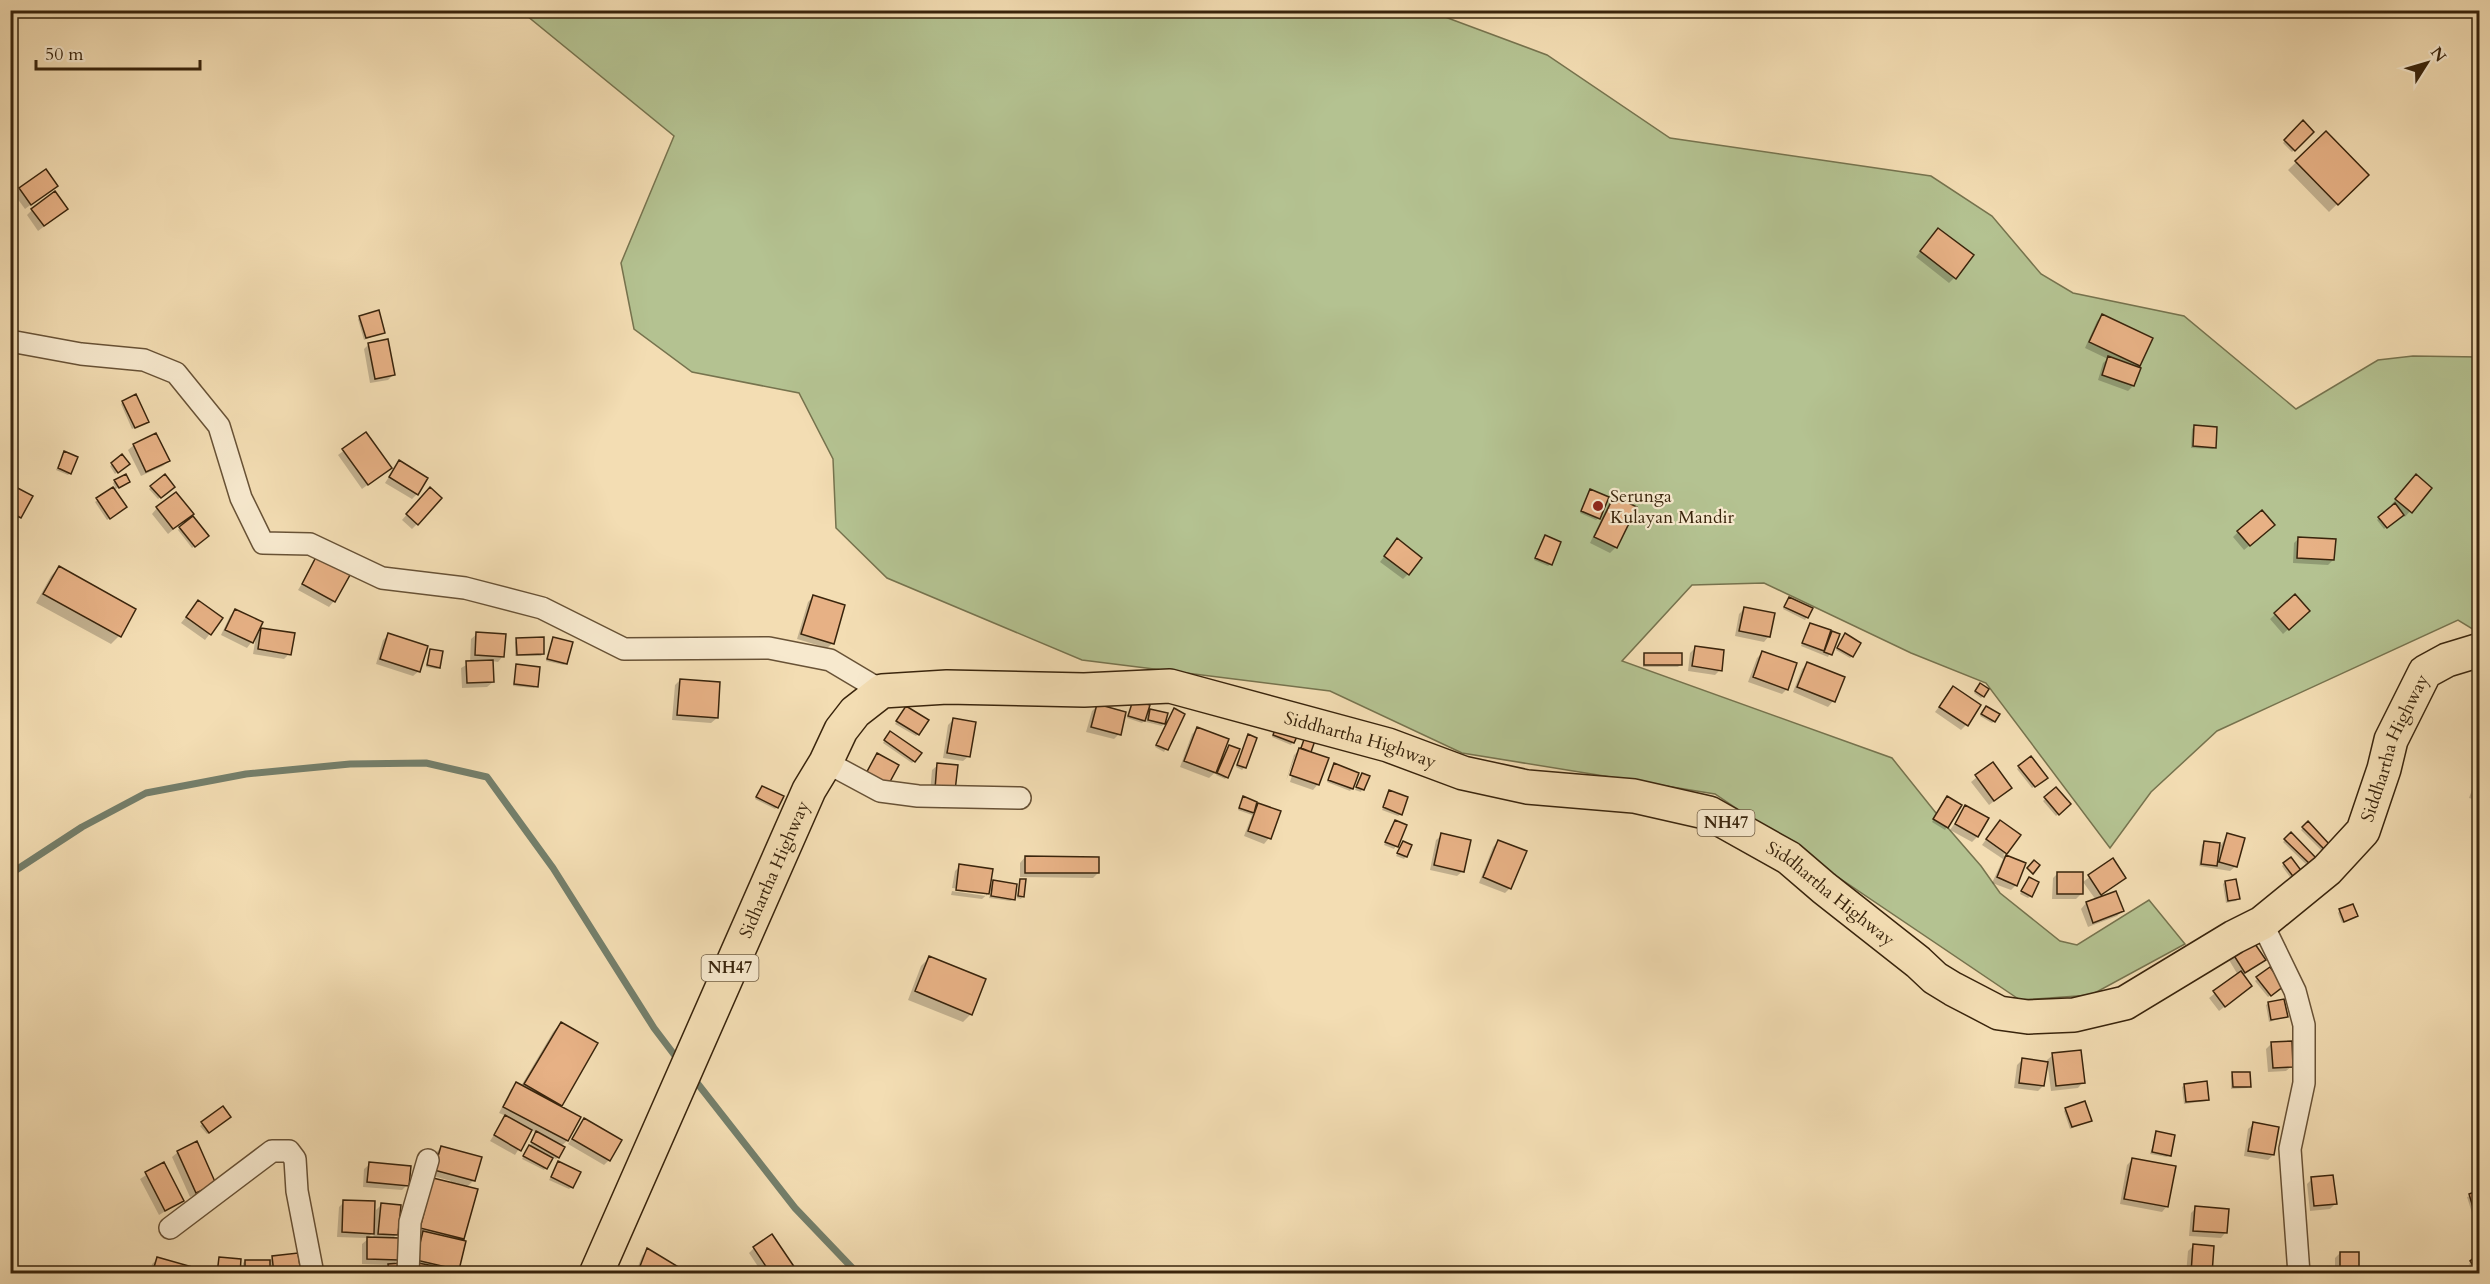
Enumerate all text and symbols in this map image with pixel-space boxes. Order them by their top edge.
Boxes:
scale bar [36,33,200,71]
north arrow [2397,33,2457,93]
text: 50 m [45,42,84,67]
text: N [2425,42,2451,67]
place label: Serunga Kulayan Mandir [1610,484,1735,530]
marker: Serunga Kulayan Mandir [1591,499,1605,513]
street label: Siddhartha Highway [2354,669,2435,825]
street label: Siddhartha Highway [1282,705,1440,775]
street label: Sidhartha Highway [733,796,815,942]
road number: NH47 [1698,810,1754,836]
street label: Siddhartha Highway [1762,835,1901,952]
road number: NH47 [702,955,758,981]

